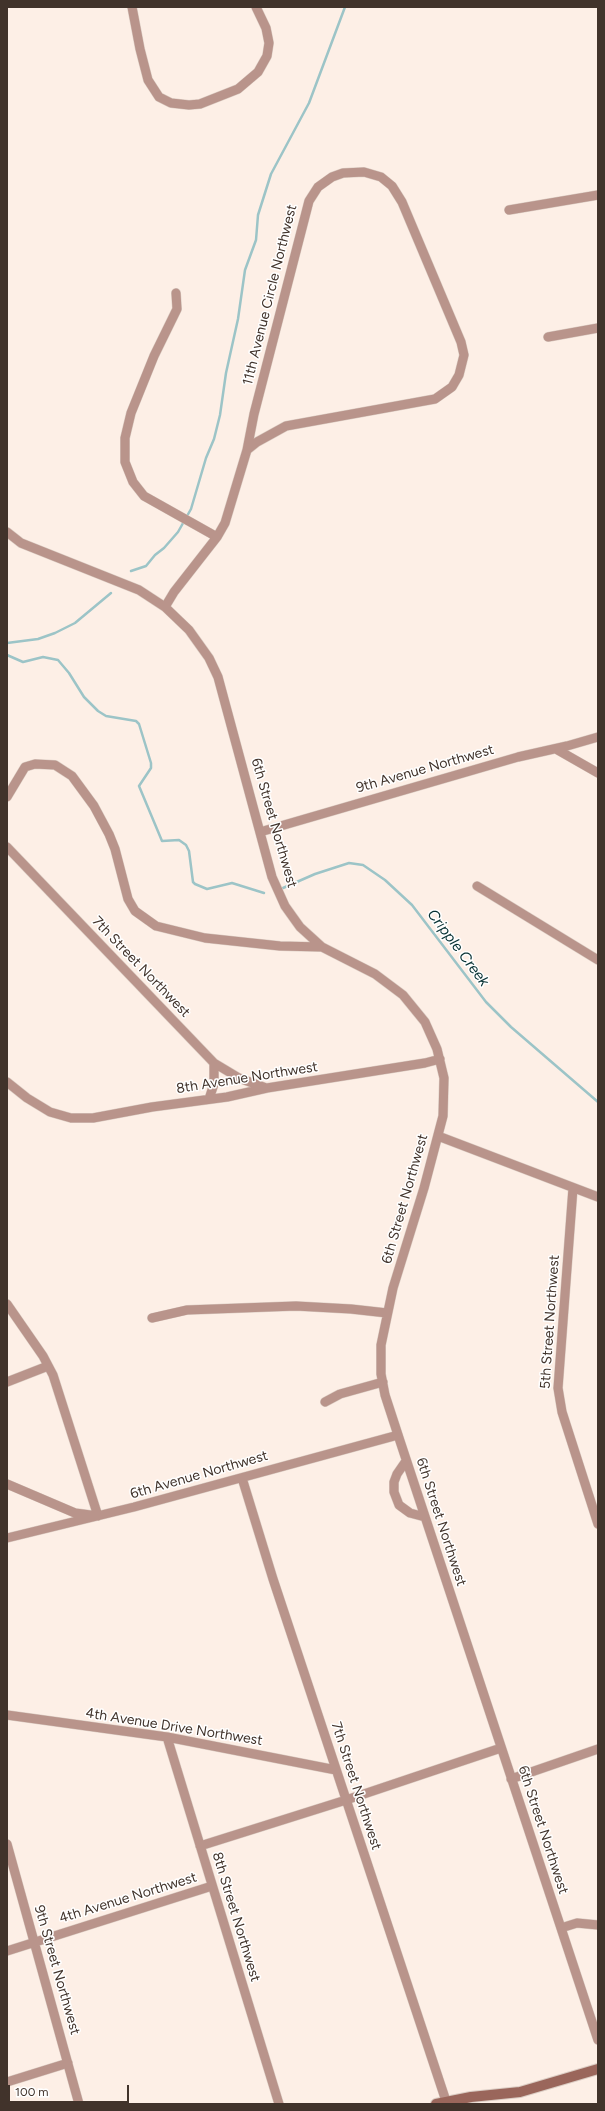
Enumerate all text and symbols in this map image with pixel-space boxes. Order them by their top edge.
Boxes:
street label: 11th Avenue Circle Northwest [239,203,301,387]
street label: 9th Avenue Northwest [354,741,496,797]
street label: 6th Street Northwest [247,756,301,890]
water label: Cripple Creek [423,906,493,990]
street label: 7th Street Northwest [89,913,193,1021]
street label: 8th Avenue Northwest [175,1059,319,1097]
street label: 6th Street Northwest [378,1132,432,1266]
street label: 5th Street Northwest [537,1254,563,1390]
street label: 6th Avenue Northwest [128,1447,270,1503]
street label: 6th Street Northwest [412,1456,470,1588]
street label: 4th Avenue Drive Northwest [84,1705,264,1749]
street label: 7th Street Northwest [327,1720,385,1852]
street label: 6th Street Northwest [514,1764,572,1896]
street label: 8th Street Northwest [208,1850,264,1984]
street label: 4th Avenue Northwest [57,1869,199,1927]
street label: 9th Street Northwest [30,1903,84,2037]
scale bar [10,2077,131,2103]
text: 100 m [15,2085,49,2099]

